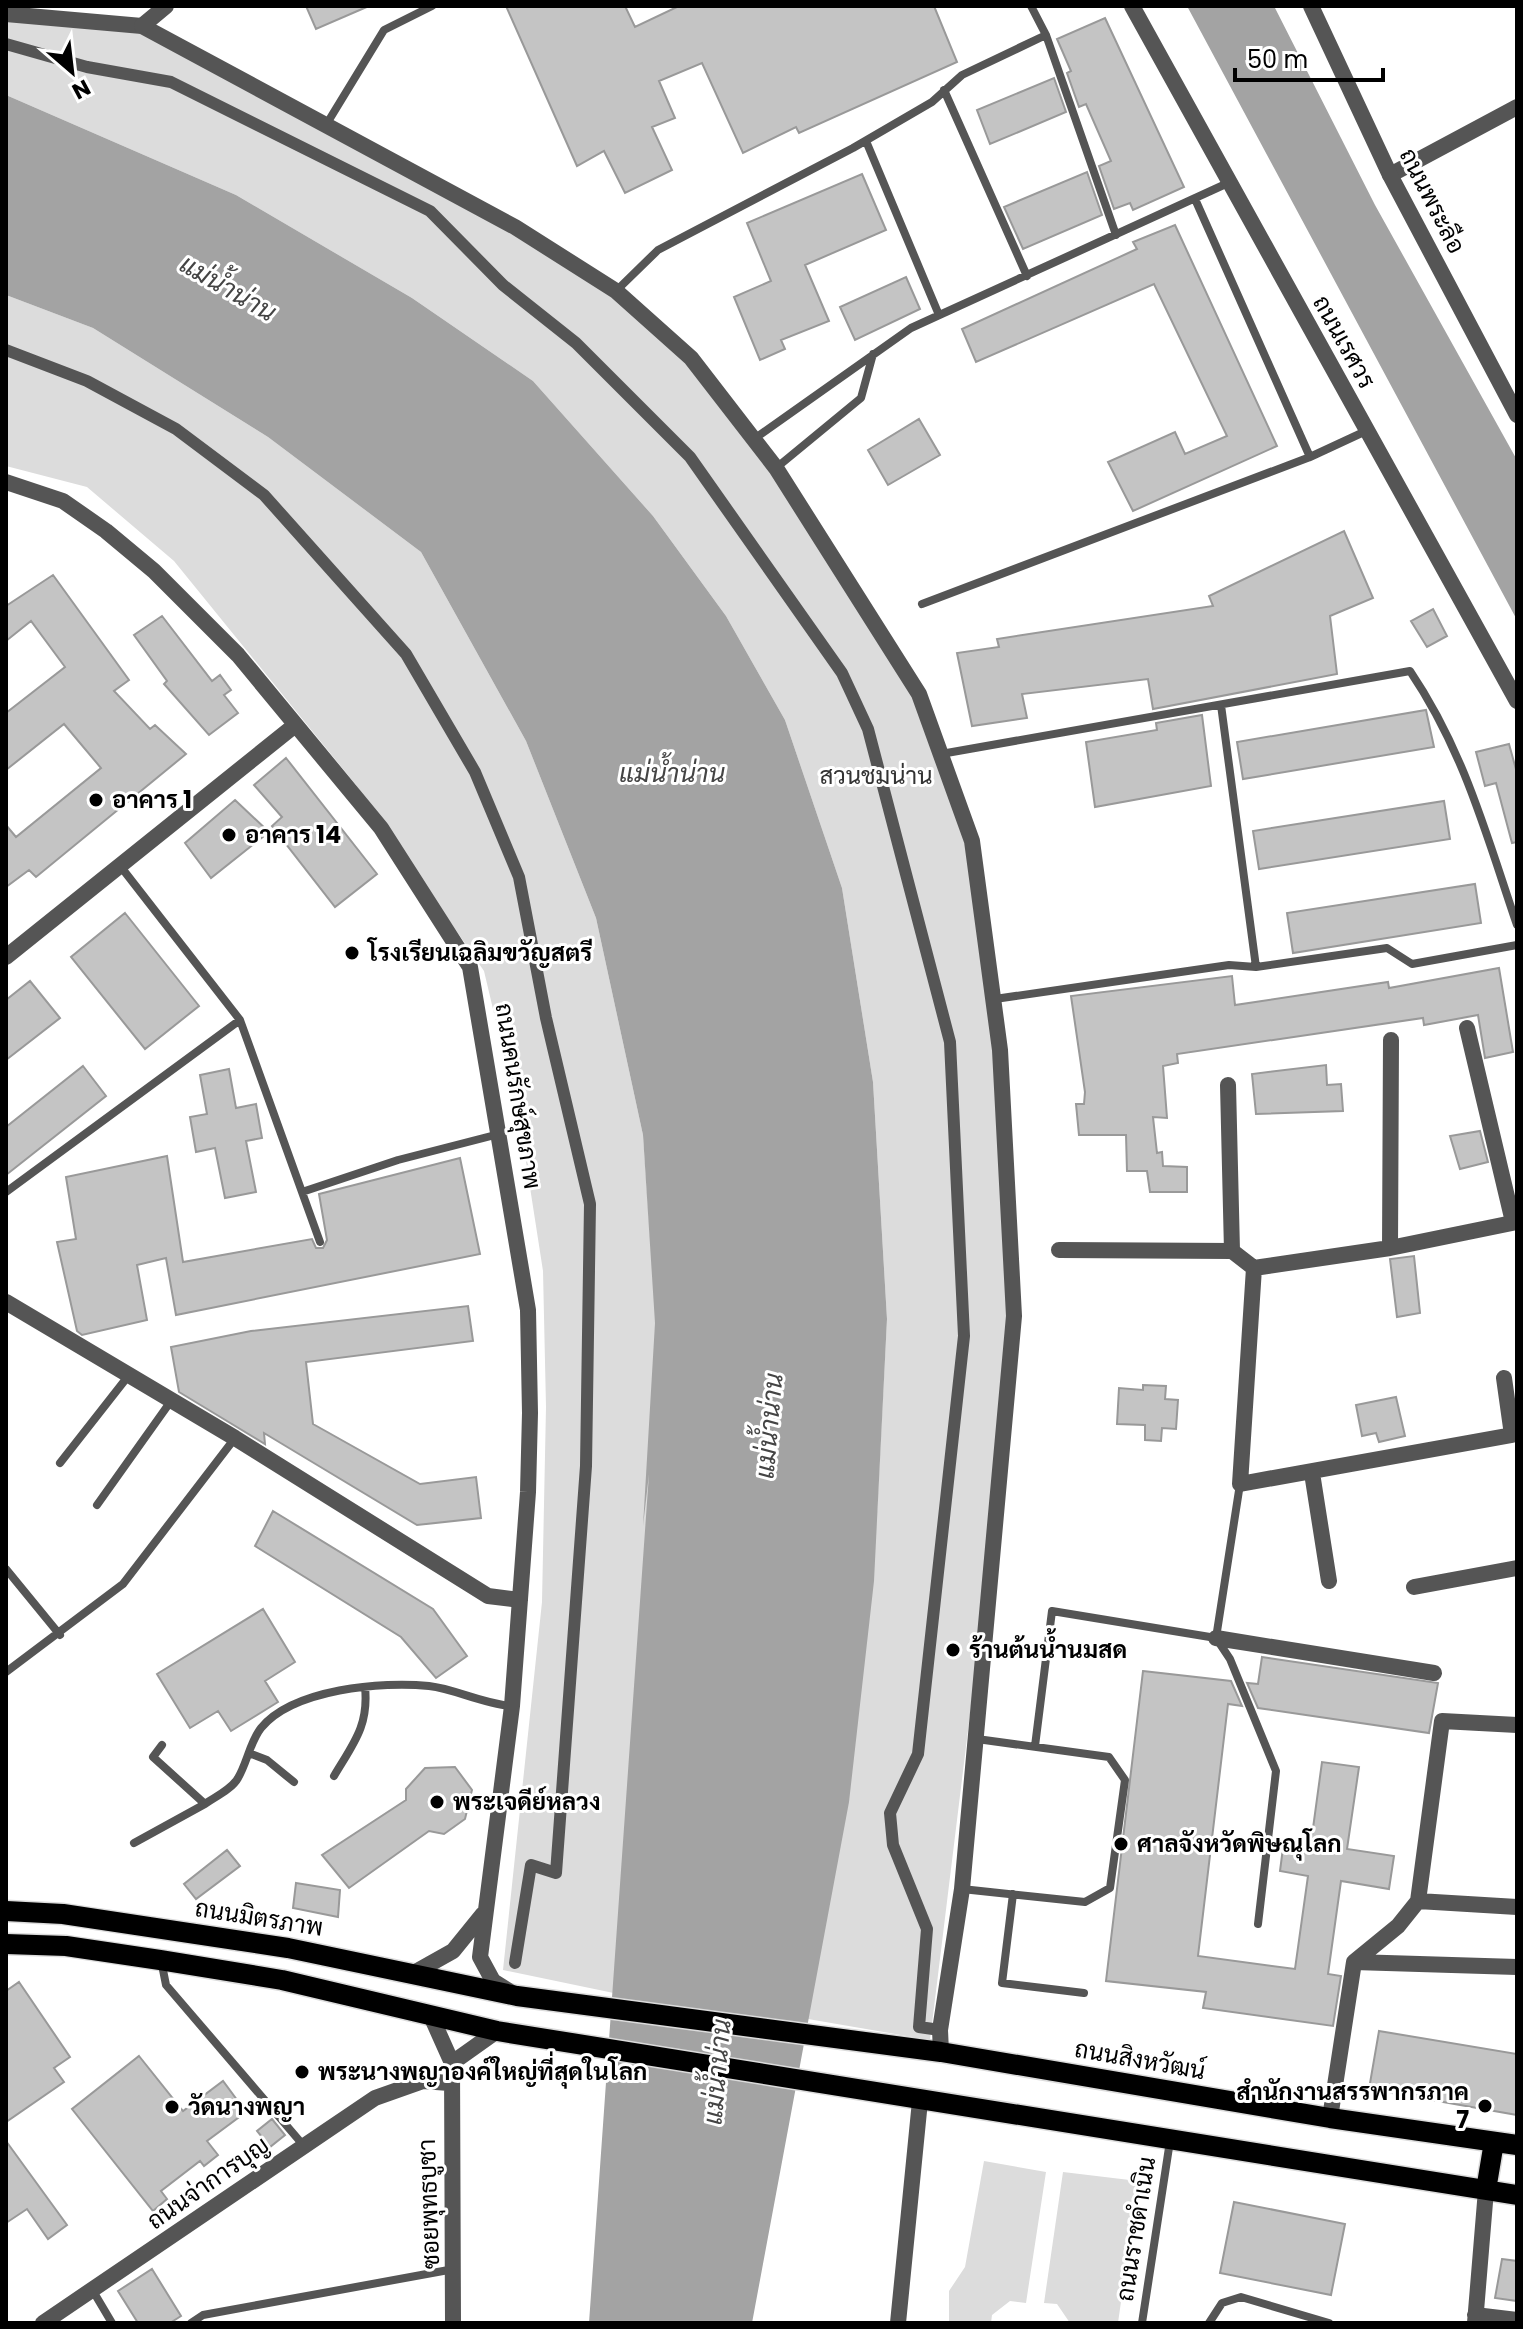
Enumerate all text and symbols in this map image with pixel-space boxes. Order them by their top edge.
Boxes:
north arrow [32,32,112,112]
scale bar [1235,32,1383,82]
text: 50 m [1247,43,1308,76]
text: N [67,72,96,107]
street label: ถนนพระลือ [1392,142,1473,259]
water label: แม่น้ำน่าน [173,243,285,330]
street label: ถนนเรศวร [1305,289,1384,394]
water label: แม่น้ำน่าน [619,752,725,791]
park label: สวนชมน่าน [820,759,933,792]
place label: อาคาร 1 [112,783,192,816]
marker: อาคาร 1 [87,791,105,809]
place label: อาคาร 14 [245,818,341,851]
marker: อาคาร 14 [220,826,238,844]
place label: โรงเรียนเฉลิมขวัญสตรี [366,936,592,969]
marker: โรงเรียนเฉลิมขวัญสตรี [343,944,361,962]
street label: ถนนคนรักษ์สุขภาพ [488,1001,549,1191]
water label: แม่น้ำน่าน [743,1371,792,1480]
place label: ร้านต้นน้ำนมสด [969,1628,1127,1666]
marker: ร้านต้นน้ำนมสด [944,1641,962,1659]
place label: พระเจดีย์หลวง [453,1785,600,1818]
marker: พระเจดีย์หลวง [428,1793,446,1811]
place label: ศาลจังหวัดพิษณุโลก [1137,1827,1342,1861]
marker: ศาลจังหวัดพิษณุโลก [1112,1835,1130,1853]
street label: ถนนมิตรภาพ [193,1891,325,1944]
water label: แม่น้ำน่าน [691,2017,740,2126]
street label: ถนนสิงหวัฒน์ [1072,2032,1208,2087]
place label: พระนางพญาองค์ใหญ่ที่สุดในโลก [318,2051,647,2089]
marker: พระนางพญาองค์ใหญ่ที่สุดในโลก [293,2063,311,2081]
place label: สำนักงานสรรพากรภาค 7 [1236,2075,1469,2136]
place label: วัดนางพญา [188,2090,305,2123]
marker: สำนักงานสรรพากรภาค 7 [1476,2097,1494,2115]
marker: วัดนางพญา [163,2098,181,2116]
street label: ถนนจ่าการบุญ [140,2128,275,2237]
street label: ซอยพุทธบูชา [410,2138,448,2270]
street label: ถนนราชดำเนิน [1108,2154,1163,2304]

